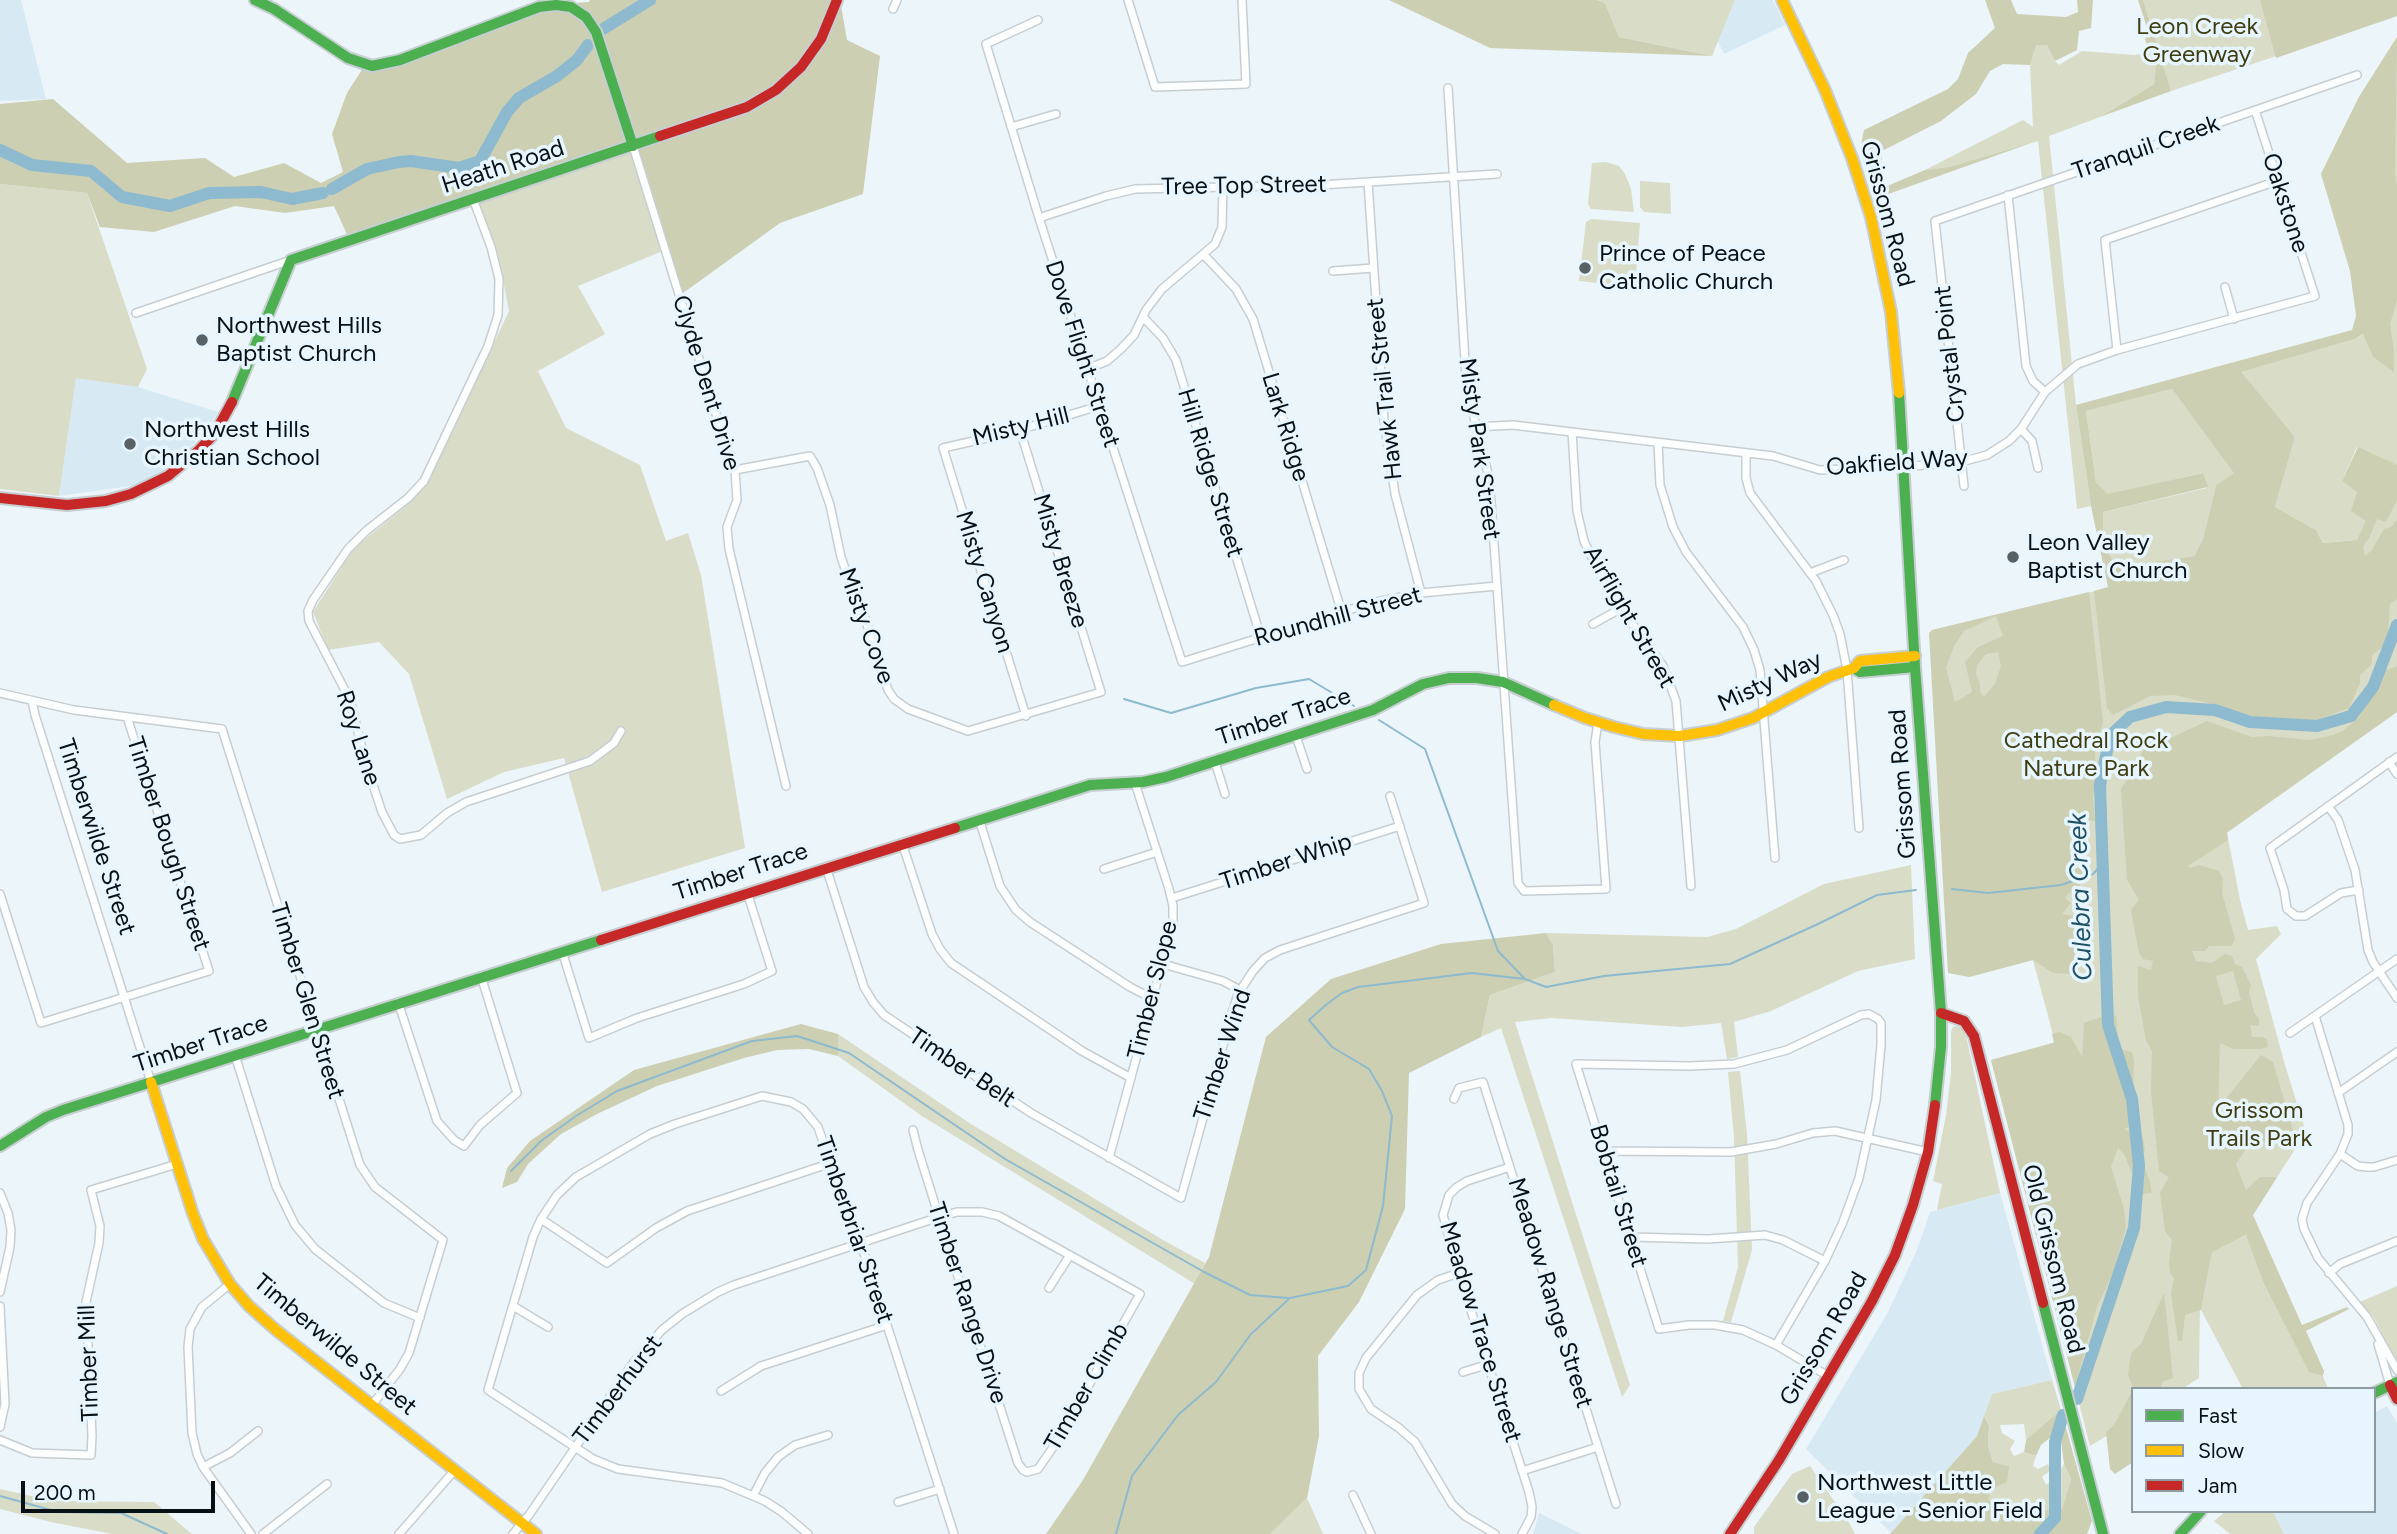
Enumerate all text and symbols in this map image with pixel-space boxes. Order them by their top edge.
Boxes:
park label: Leon Creek Greenway [2136,13,2258,69]
street label: Tranquil Creek [2069,109,2223,187]
street label: Heath Road [438,134,568,200]
street label: Grissom Road [1854,138,1920,290]
street label: Oakstone [2255,150,2315,256]
street label: Tree Top Street [1161,170,1327,202]
place label: Prince of Peace Catholic Church [1599,240,1773,296]
street label: Dove Flight Street [1038,257,1126,451]
marker: Prince of Peace Catholic Church [1577,260,1593,276]
street label: Crystal Point [1929,284,1971,424]
street label: Clyde Dent Drive [666,292,746,474]
street label: Hawk Trail Street [1361,297,1409,481]
place label: Northwest Hills Baptist Church [216,312,382,368]
marker: Northwest Hills Baptist Church [194,332,210,348]
street label: Misty Park Street [1452,356,1506,542]
street label: Lark Ridge [1255,369,1315,485]
street label: Hill Ridge Street [1171,385,1249,561]
street label: Misty Hill [970,401,1072,453]
place label: Northwest Hills Christian School [144,416,320,472]
marker: Northwest Hills Christian School [122,436,138,452]
street label: Oakfield Way [1825,444,1969,482]
street label: Misty Breeze [1026,491,1094,631]
street label: Misty Canyon [949,507,1019,657]
place label: Leon Valley Baptist Church [2027,529,2187,585]
street label: Airflight Street [1577,541,1681,693]
marker: Leon Valley Baptist Church [2005,549,2021,565]
street label: Misty Cove [832,564,900,688]
street label: Roundhill Street [1251,581,1425,653]
street label: Misty Way [1713,645,1827,719]
street label: Timber Trace [1213,682,1355,752]
street label: Roy Lane [329,687,387,789]
street label: Grissom Road [1883,708,1923,860]
park label: Cathedral Rock Nature Park [2004,727,2168,783]
street label: Timber Bough Street [120,733,216,955]
street label: Timberwilde Street [51,735,141,939]
water label: Culebra Creek [2062,813,2100,981]
street label: Timber Whip [1217,827,1355,897]
street label: Timber Trace [670,837,812,907]
street label: Timber Glen Street [263,899,351,1103]
street label: Timber Slope [1122,918,1184,1062]
street label: Timber Wind [1188,986,1258,1124]
street label: Timber Trace [130,1009,272,1079]
street label: Timber Belt [903,1022,1021,1114]
park label: Grissom Trails Park [2206,1097,2312,1153]
street label: Bobtail Street [1583,1121,1653,1271]
street label: Timberbriar Street [809,1133,899,1327]
street label: Old Grissom Road [2016,1162,2090,1356]
street label: Meadow Range Street [1501,1174,1599,1412]
street label: Timber Range Drive [921,1199,1013,1407]
street label: Meadow Trace Street [1433,1218,1527,1446]
street label: Grissom Road [1774,1267,1874,1411]
street label: Timberwilde Street [247,1268,423,1422]
street label: Timber Mill [73,1304,105,1422]
street label: Timber Climb [1039,1318,1135,1456]
street label: Timberhurst [567,1330,669,1450]
legend [2131,1387,2376,1513]
text: Fast [2198,1403,2238,1428]
text: Slow [2198,1438,2244,1463]
scale bar [24,1468,219,1512]
place label: Northwest Little League - Senior Field [1817,1469,2043,1525]
text: Jam [2198,1473,2237,1498]
text: 200 m [34,1480,96,1505]
marker: Northwest Little League - Senior Field [1795,1489,1811,1505]

